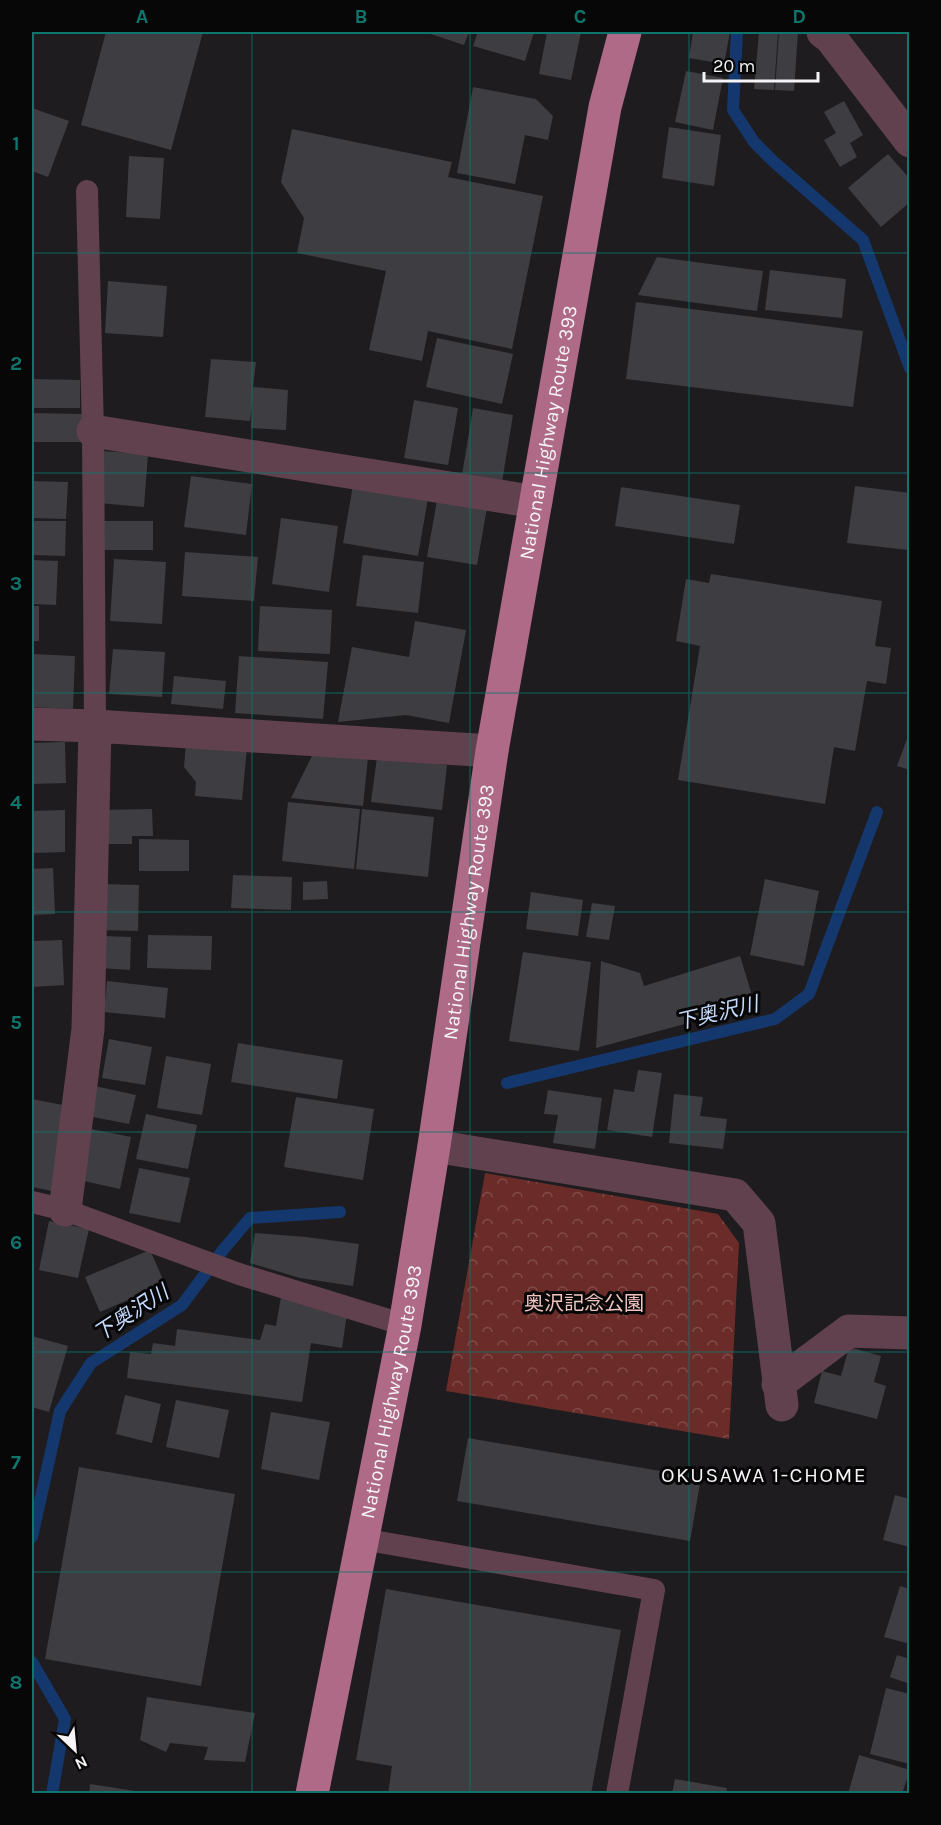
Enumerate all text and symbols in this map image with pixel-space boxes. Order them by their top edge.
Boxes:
text: A [136,5,149,28]
text: B [355,5,367,28]
text: C [574,5,586,28]
text: D [792,5,806,28]
scale bar [704,45,818,83]
text: 20 m [713,55,755,77]
text: 1 [12,132,20,155]
street label: National Highway Route 393 [515,304,582,562]
text: 2 [10,352,22,375]
text: 3 [10,572,22,595]
street label: National Highway Route 393 [439,783,499,1041]
text: 4 [10,791,22,814]
water label: 下奥沢川 [673,991,763,1034]
text: 5 [10,1011,22,1034]
text: 6 [10,1231,22,1254]
street label: National Highway Route 393 [356,1263,427,1521]
water label: 下奥沢川 [89,1279,174,1346]
park label: 奥沢記念公園 [524,1292,644,1315]
text: 7 [11,1451,21,1474]
district label: OKUSAWA 1-CHOME [661,1463,867,1487]
text: 8 [10,1671,22,1694]
north arrow [45,1720,105,1780]
text: N [72,1752,91,1774]

